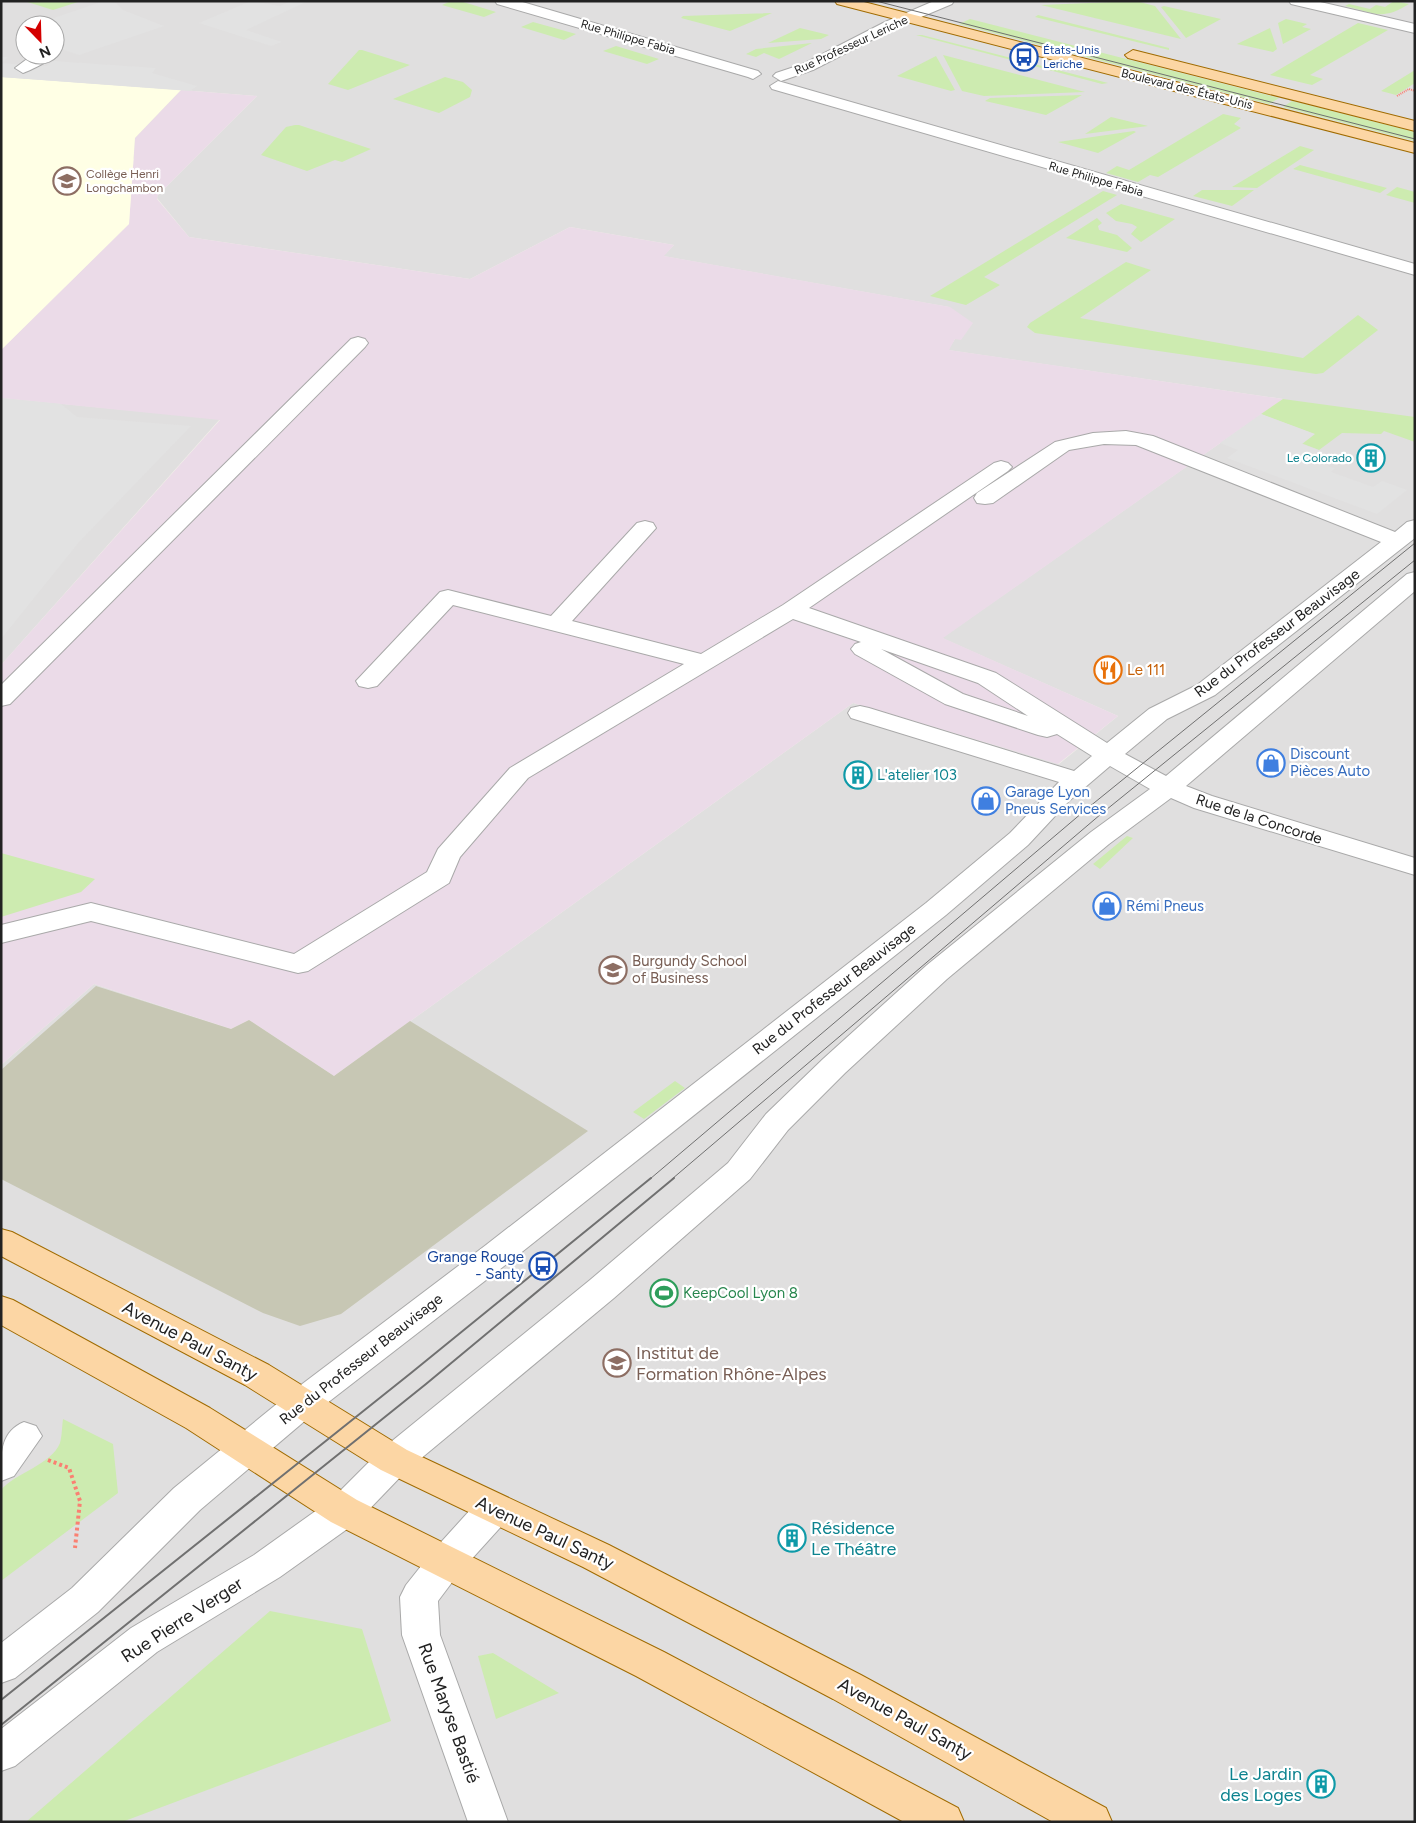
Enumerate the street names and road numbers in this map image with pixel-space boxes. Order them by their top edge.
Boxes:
street label: Rue Professeur Leriche [792,12,910,77]
street label: Rue Philippe Fabia [579,17,677,57]
street label: Boulevard des États-Unis [1120,66,1255,112]
street label: Rue Philippe Fabia [1047,159,1145,199]
street label: Rue du Professeur Beauvisage [1191,565,1363,701]
street label: Rue de la Concorde [1194,790,1324,848]
street label: Rue du Professeur Beauvisage [749,920,919,1058]
street label: Rue du Professeur Beauvisage [276,1290,446,1428]
street label: Avenue Paul Santy [119,1296,262,1386]
street label: Avenue Paul Santy [472,1491,618,1575]
street label: Rue Pierre Verger [117,1572,247,1668]
street label: Rue Maryse Bastié [413,1640,485,1786]
street label: Avenue Paul Santy [834,1673,976,1765]

